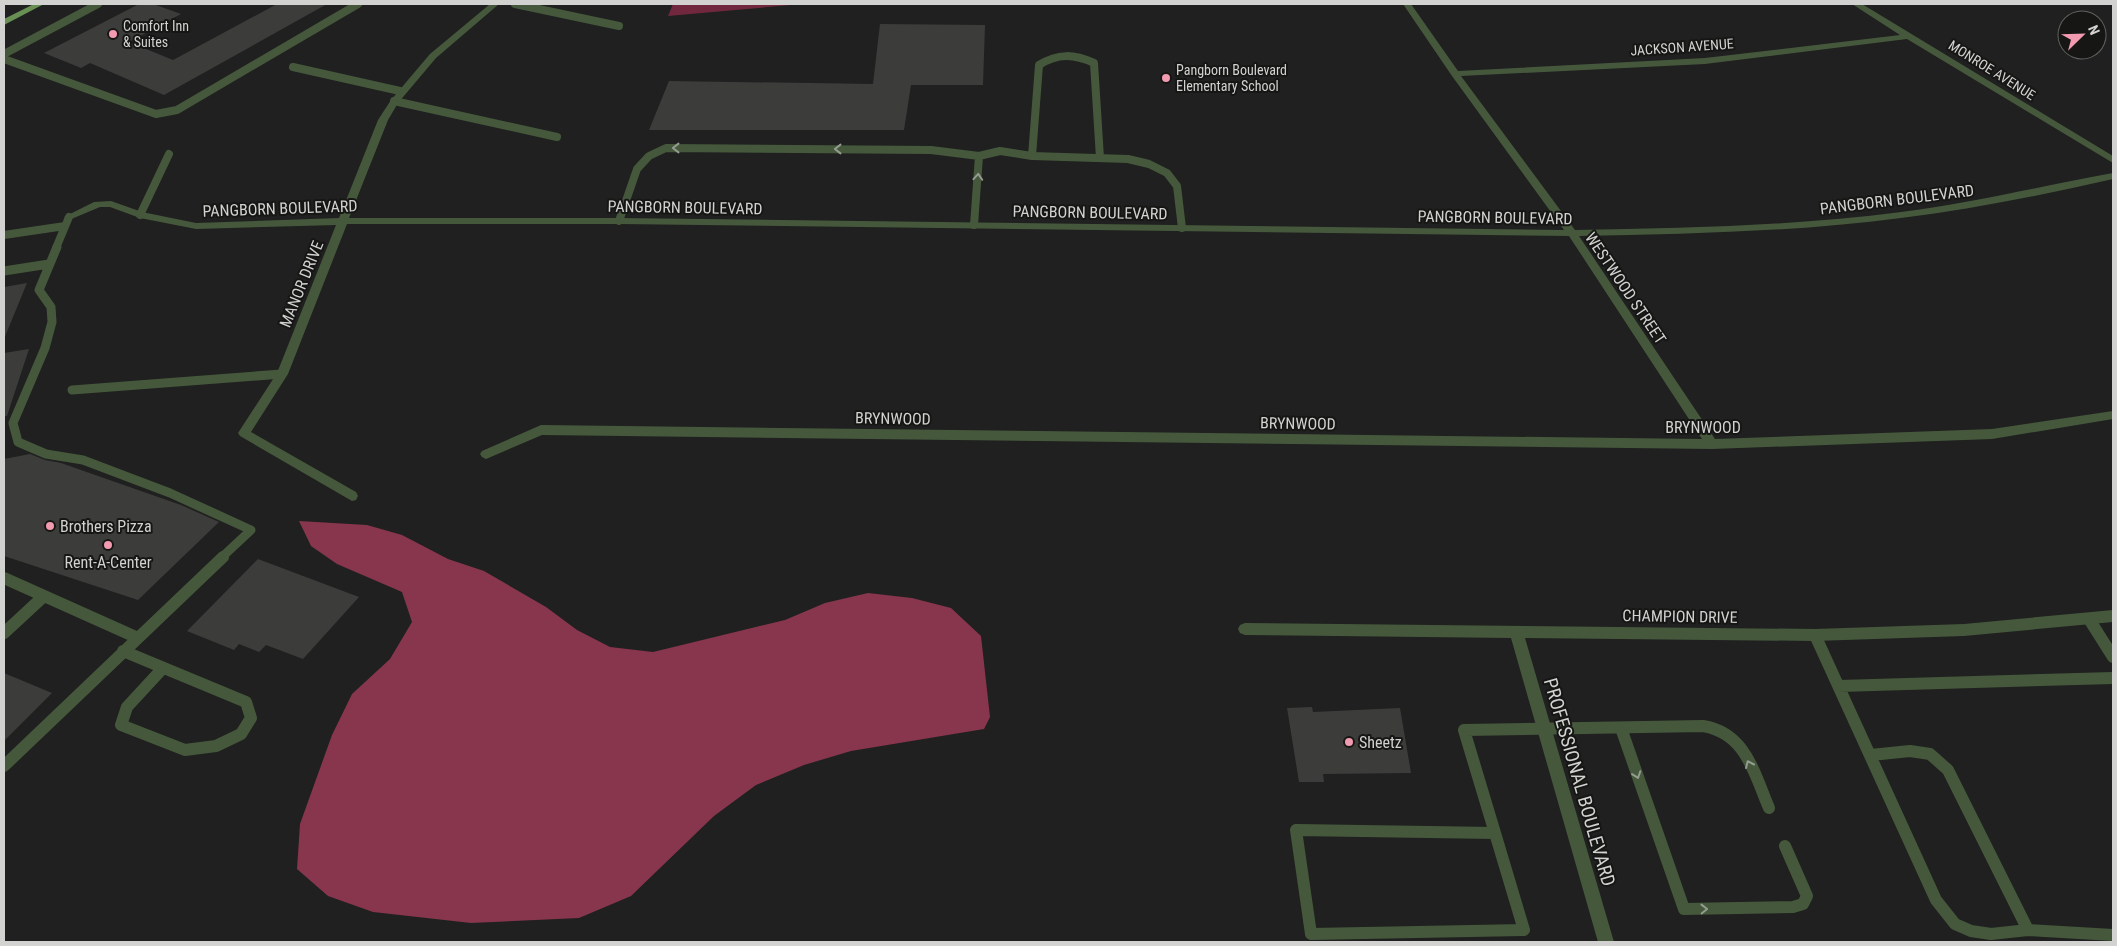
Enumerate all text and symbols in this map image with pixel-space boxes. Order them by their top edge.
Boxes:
north arrow [2057,10,2107,60]
place label: Comfort Inn & Suites [123,18,189,50]
text: N [2085,23,2103,37]
marker: Comfort Inn & Suites [107,28,119,40]
street label: JACKSON AVENUE [1630,35,1734,59]
street label: MONROE AVENUE [1946,37,2038,103]
place label: Pangborn Boulevard Elementary School [1176,62,1287,94]
marker: Pangborn Boulevard Elementary School [1160,72,1172,84]
one-way arrow [671,143,679,153]
one-way arrow [834,144,842,154]
one-way arrow [972,173,983,181]
street label: PANGBORN BOULEVARD [1819,181,1975,218]
street label: PANGBORN BOULEVARD [202,196,358,221]
street label: PANGBORN BOULEVARD [607,197,763,218]
street label: PANGBORN BOULEVARD [1012,202,1168,223]
street label: PANGBORN BOULEVARD [1417,207,1573,228]
street label: WESTWOOD STREET [1581,229,1670,348]
street label: MANOR DRIVE [275,238,327,330]
street label: BRYNWOOD [855,408,931,429]
street label: BRYNWOOD [1260,413,1336,434]
street label: BRYNWOOD [1665,418,1741,437]
place label: Brothers Pizza [60,517,152,536]
marker: Brothers Pizza [44,520,56,532]
marker: Rent-A-Center [102,539,114,551]
place label: Rent-A-Center [64,553,152,572]
street label: CHAMPION DRIVE [1622,606,1738,627]
street label: PROFESSIONAL BOULEVARD [1539,675,1620,889]
place label: Sheetz [1359,733,1402,752]
marker: Sheetz [1343,736,1355,748]
one-way arrow [1745,760,1755,769]
one-way arrow [1631,770,1641,778]
one-way arrow [1700,904,1708,914]

